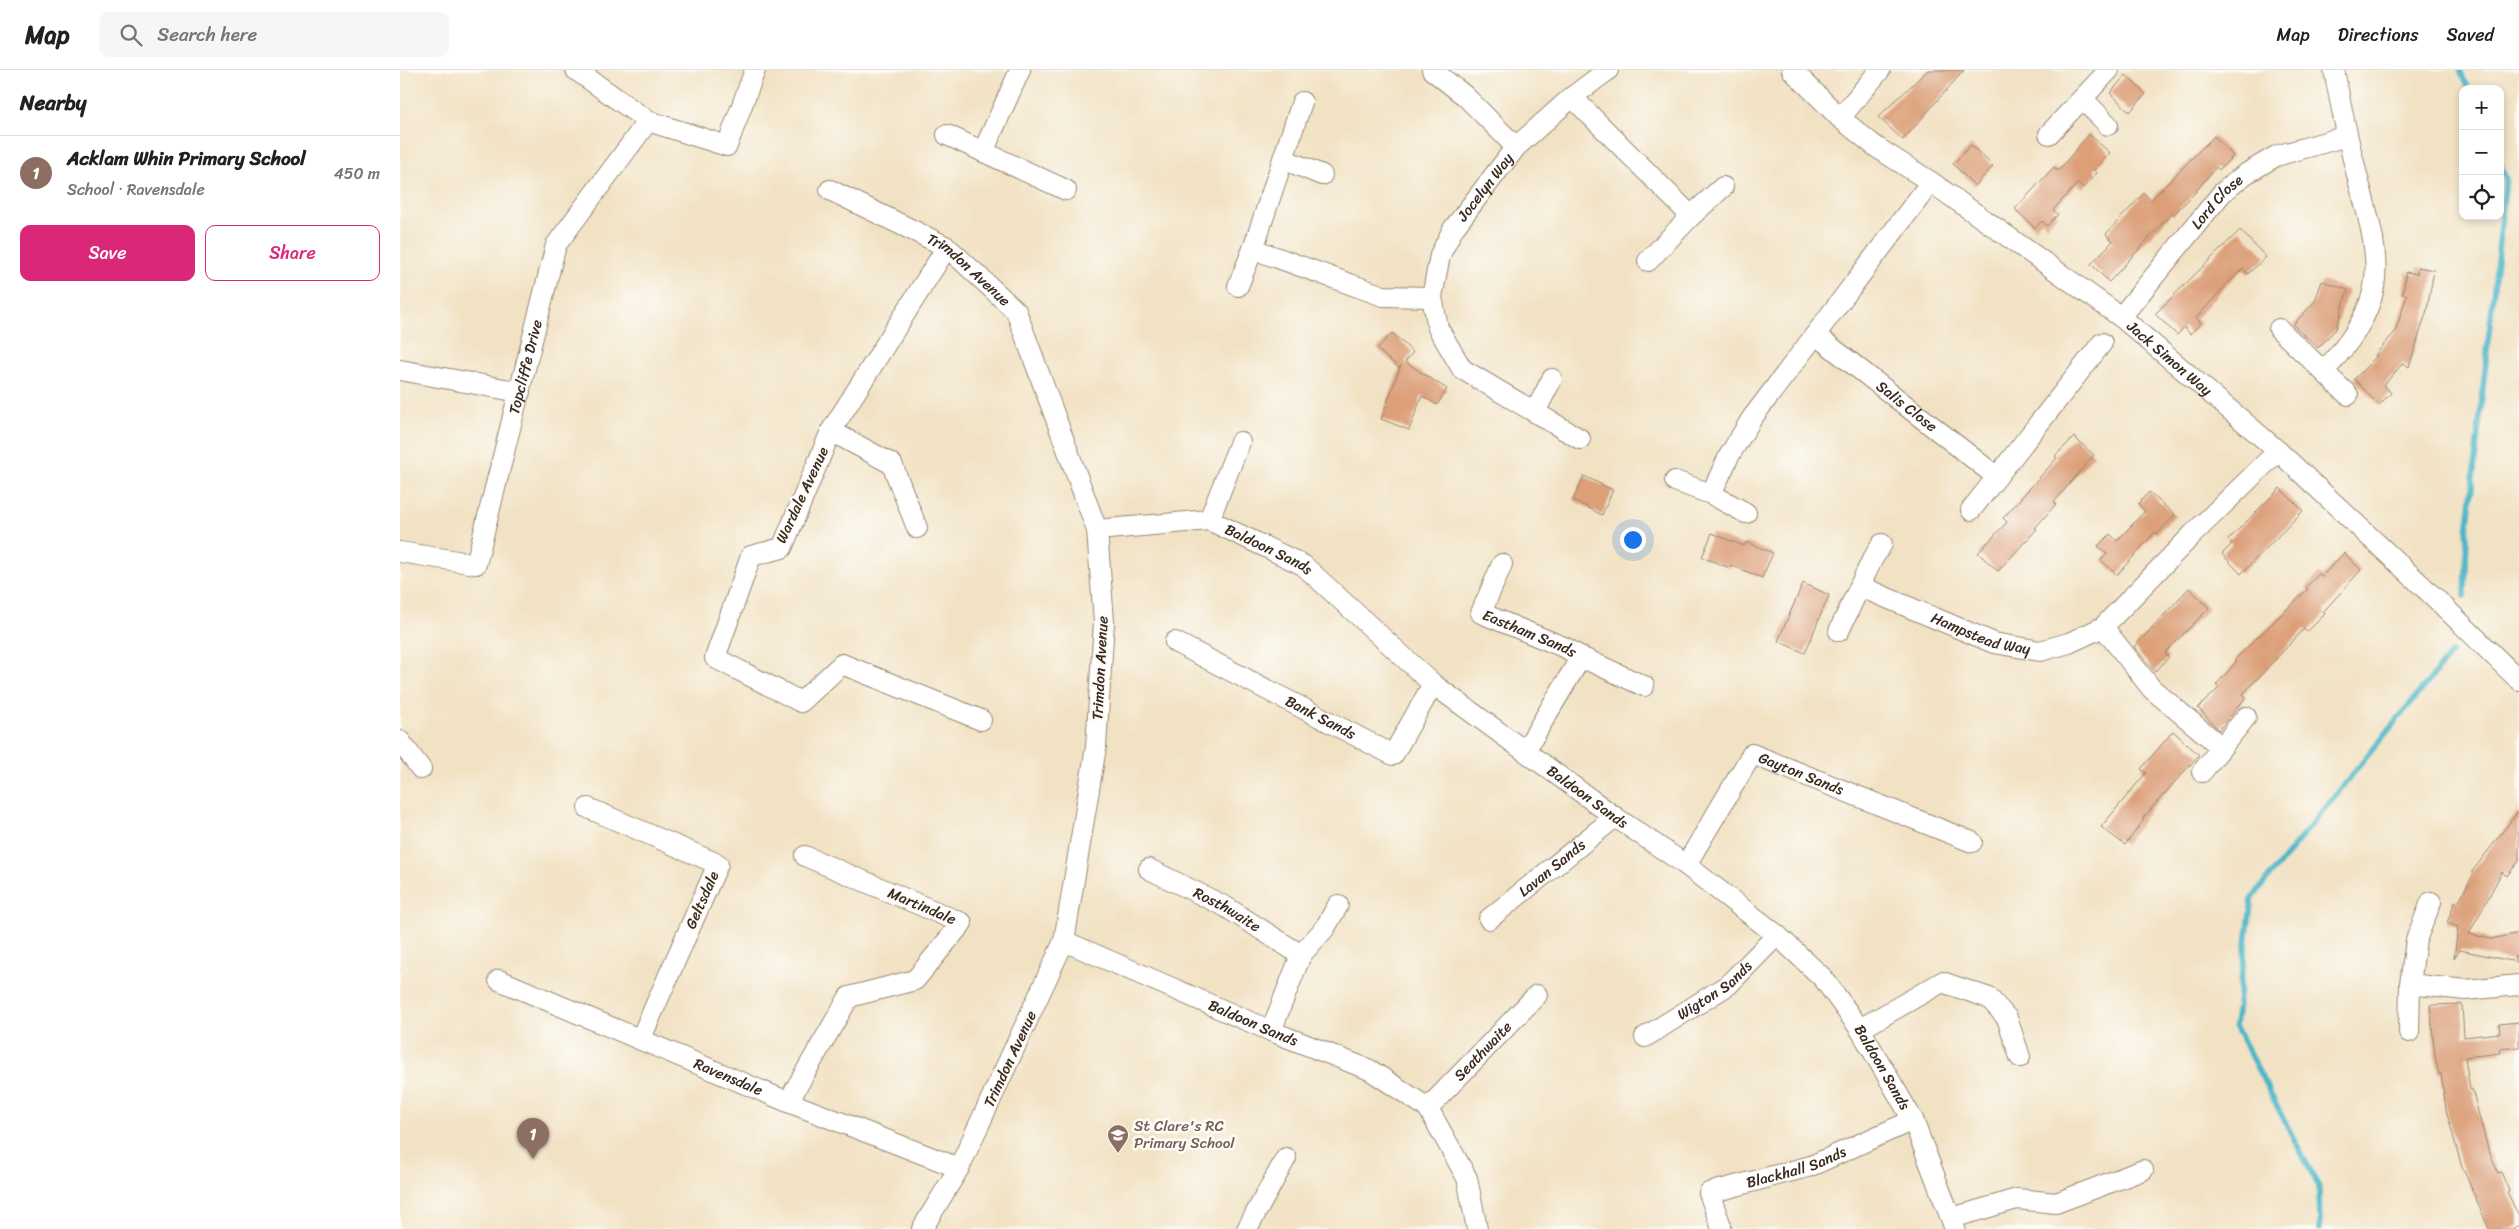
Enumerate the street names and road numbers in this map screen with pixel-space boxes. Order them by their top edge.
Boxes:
street label: Jocelyn Way [1450,147,1520,228]
street label: Lord Close [2184,168,2249,235]
street label: Trimdon Avenue [922,226,1017,313]
street label: Jack Simon Way [2120,313,2218,403]
street label: Topcliffe Drive [501,317,550,417]
street label: Salis Close [1870,374,1943,439]
street label: Wardale Avenue [768,442,836,548]
street label: Baldoon Sands [1220,516,1320,582]
street label: Eastham Sands [1479,602,1582,665]
street label: Hampstead Way [1927,605,2033,662]
street label: Trimdon Avenue [1084,615,1116,721]
street label: Bank Sands [1280,688,1361,747]
street label: Gayton Sands [1754,745,1848,803]
street label: Baldoon Sands [1541,758,1634,836]
street label: Lavan Sands [1512,832,1592,904]
street label: Geltsdale [678,867,726,933]
street label: Martindale [884,880,961,932]
street label: Rosthwaite [1189,880,1266,939]
street label: Wigton Sands [1672,954,1759,1027]
street label: Baldoon Sands [1204,992,1303,1054]
street label: Trimdon Avenue [976,1006,1044,1112]
street label: Seathwaite [1447,1015,1519,1087]
street label: Baldoon Sands [1847,1019,1918,1116]
street label: Ravensdale [690,1051,767,1103]
street label: Blackhall Sands [1743,1138,1851,1196]

